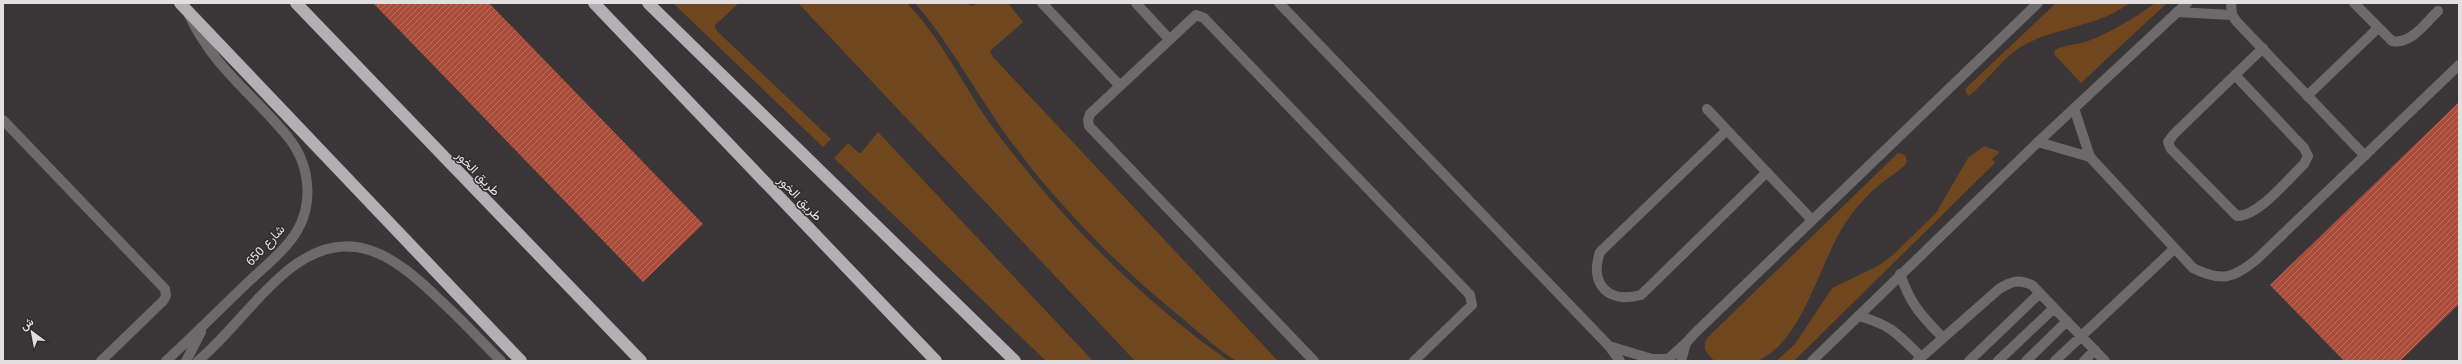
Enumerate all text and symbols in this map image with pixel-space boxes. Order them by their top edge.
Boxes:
street label: طريق الخور [451,147,503,199]
street label: طريق الخور [773,172,825,224]
street label: شارع 650 [242,222,289,270]
north arrow [12,312,52,352]
text: ش [18,315,36,333]

